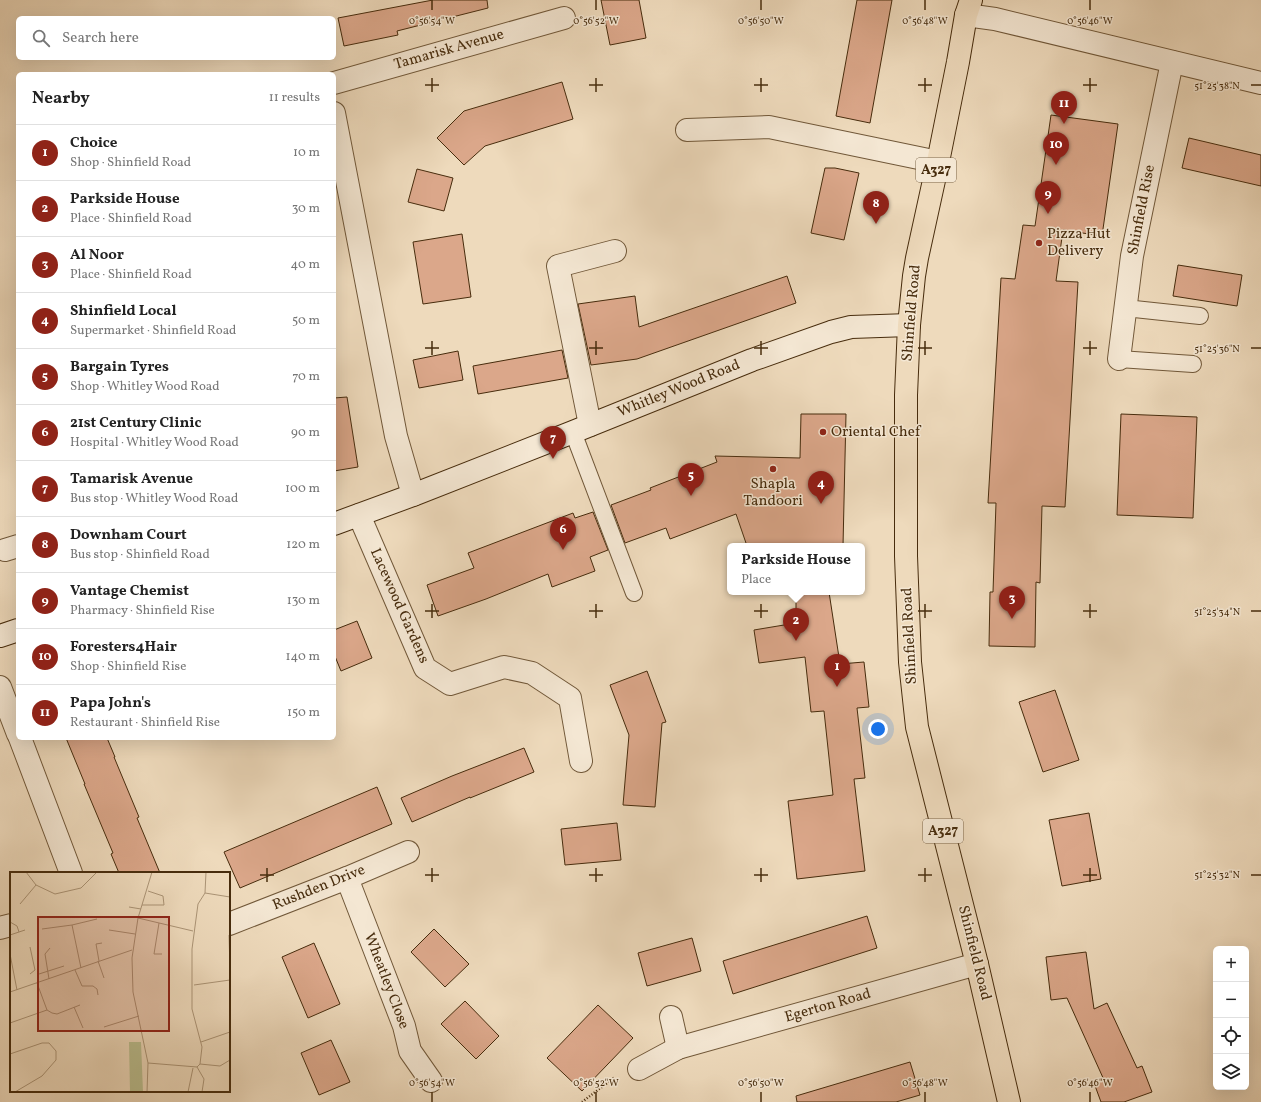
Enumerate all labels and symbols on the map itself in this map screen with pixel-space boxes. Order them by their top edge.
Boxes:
text: 0°56'54"W [409,14,455,28]
text: 0°56'52"W [573,14,619,28]
text: 0°56'50"W [738,14,784,28]
text: 0°56'48"W [902,14,948,28]
text: 0°56'46"W [1067,14,1113,28]
street label: Tamarisk Avenue [392,24,506,76]
text: 51°25'38"N [1194,79,1240,93]
pin: 11 [1051,91,1077,124]
pin: 10 [1043,132,1069,165]
road number: A327 [916,158,956,182]
street label: Shinfield Rise [1123,163,1161,257]
pin: 9 [1035,181,1061,214]
pin: 8 [863,191,889,224]
place label: Pizza Hut Delivery [1047,224,1111,262]
marker: Pizza Hut Delivery [1034,238,1044,248]
street label: Shinfield Road [897,264,927,362]
text: 51°25'36"N [1194,342,1240,356]
street label: Whitley Wood Road [615,355,743,423]
place label: Oriental Chef [831,422,922,443]
pin: 7 [540,426,566,459]
marker: Oriental Chef [818,427,828,437]
pin: 5 [678,463,704,496]
marker: Shapla Tandoori [768,464,778,474]
pin: 4 [808,471,834,504]
place label: Shapla Tandoori [743,474,803,512]
pin: 6 [550,517,576,550]
street label: Lacewood Gardens [364,545,434,667]
pin: 3 [999,586,1025,619]
street label: Shinfield Road [897,587,923,685]
text: 51°25'34"N [1194,605,1241,619]
pin: 2 [783,608,809,641]
pin: 1 [824,654,850,687]
your location [868,719,888,739]
road number: A327 [923,819,963,843]
street label: Rushden Drive [270,860,368,916]
text: 51°25'32"N [1194,868,1240,882]
inset map [10,872,230,1092]
street label: Shinfield Road [952,903,996,1003]
street label: Wheatley Close [358,930,414,1032]
street label: Egerton Road [782,984,874,1028]
text: 0°56'54"W [409,1076,455,1090]
text: 0°56'52"W [573,1076,619,1090]
text: 0°56'50"W [738,1076,784,1090]
text: 0°56'48"W [902,1076,948,1090]
text: 0°56'46"W [1067,1076,1113,1090]

